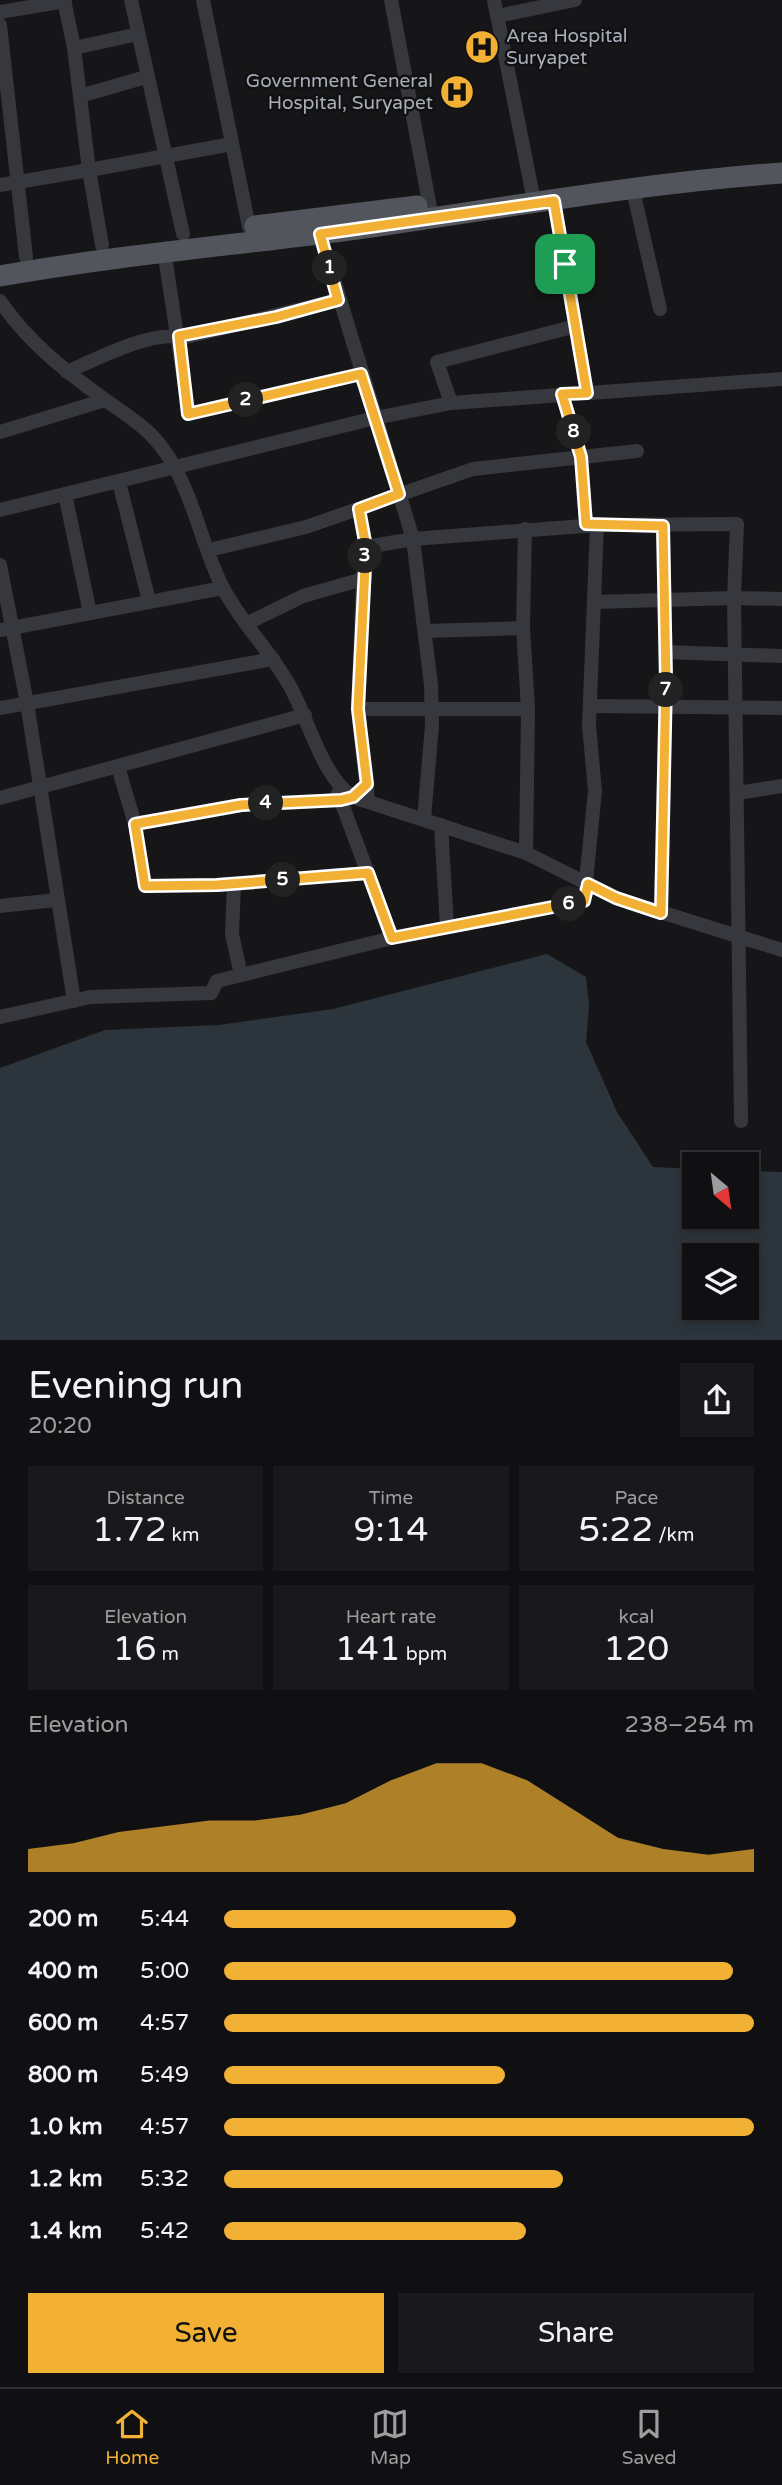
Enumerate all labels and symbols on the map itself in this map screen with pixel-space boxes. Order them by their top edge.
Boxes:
place label: Area Hospital Suryapet [506,25,628,69]
hospital icon: Area Hospital Suryapet [463,28,501,66]
place label: Government General Hospital, Suryapet [246,70,433,114]
hospital icon: Government General Hospital, Suryapet [438,73,476,111]
pin [535,234,595,294]
pin: 1 [312,250,348,286]
pin: 2 [229,382,264,418]
pin: 8 [556,414,592,450]
pin: 3 [348,538,382,574]
pin: 7 [648,672,684,708]
pin: 4 [248,786,284,820]
pin: 5 [266,862,300,898]
pin: 6 [552,886,586,922]
north arrow [682,1152,760,1228]

